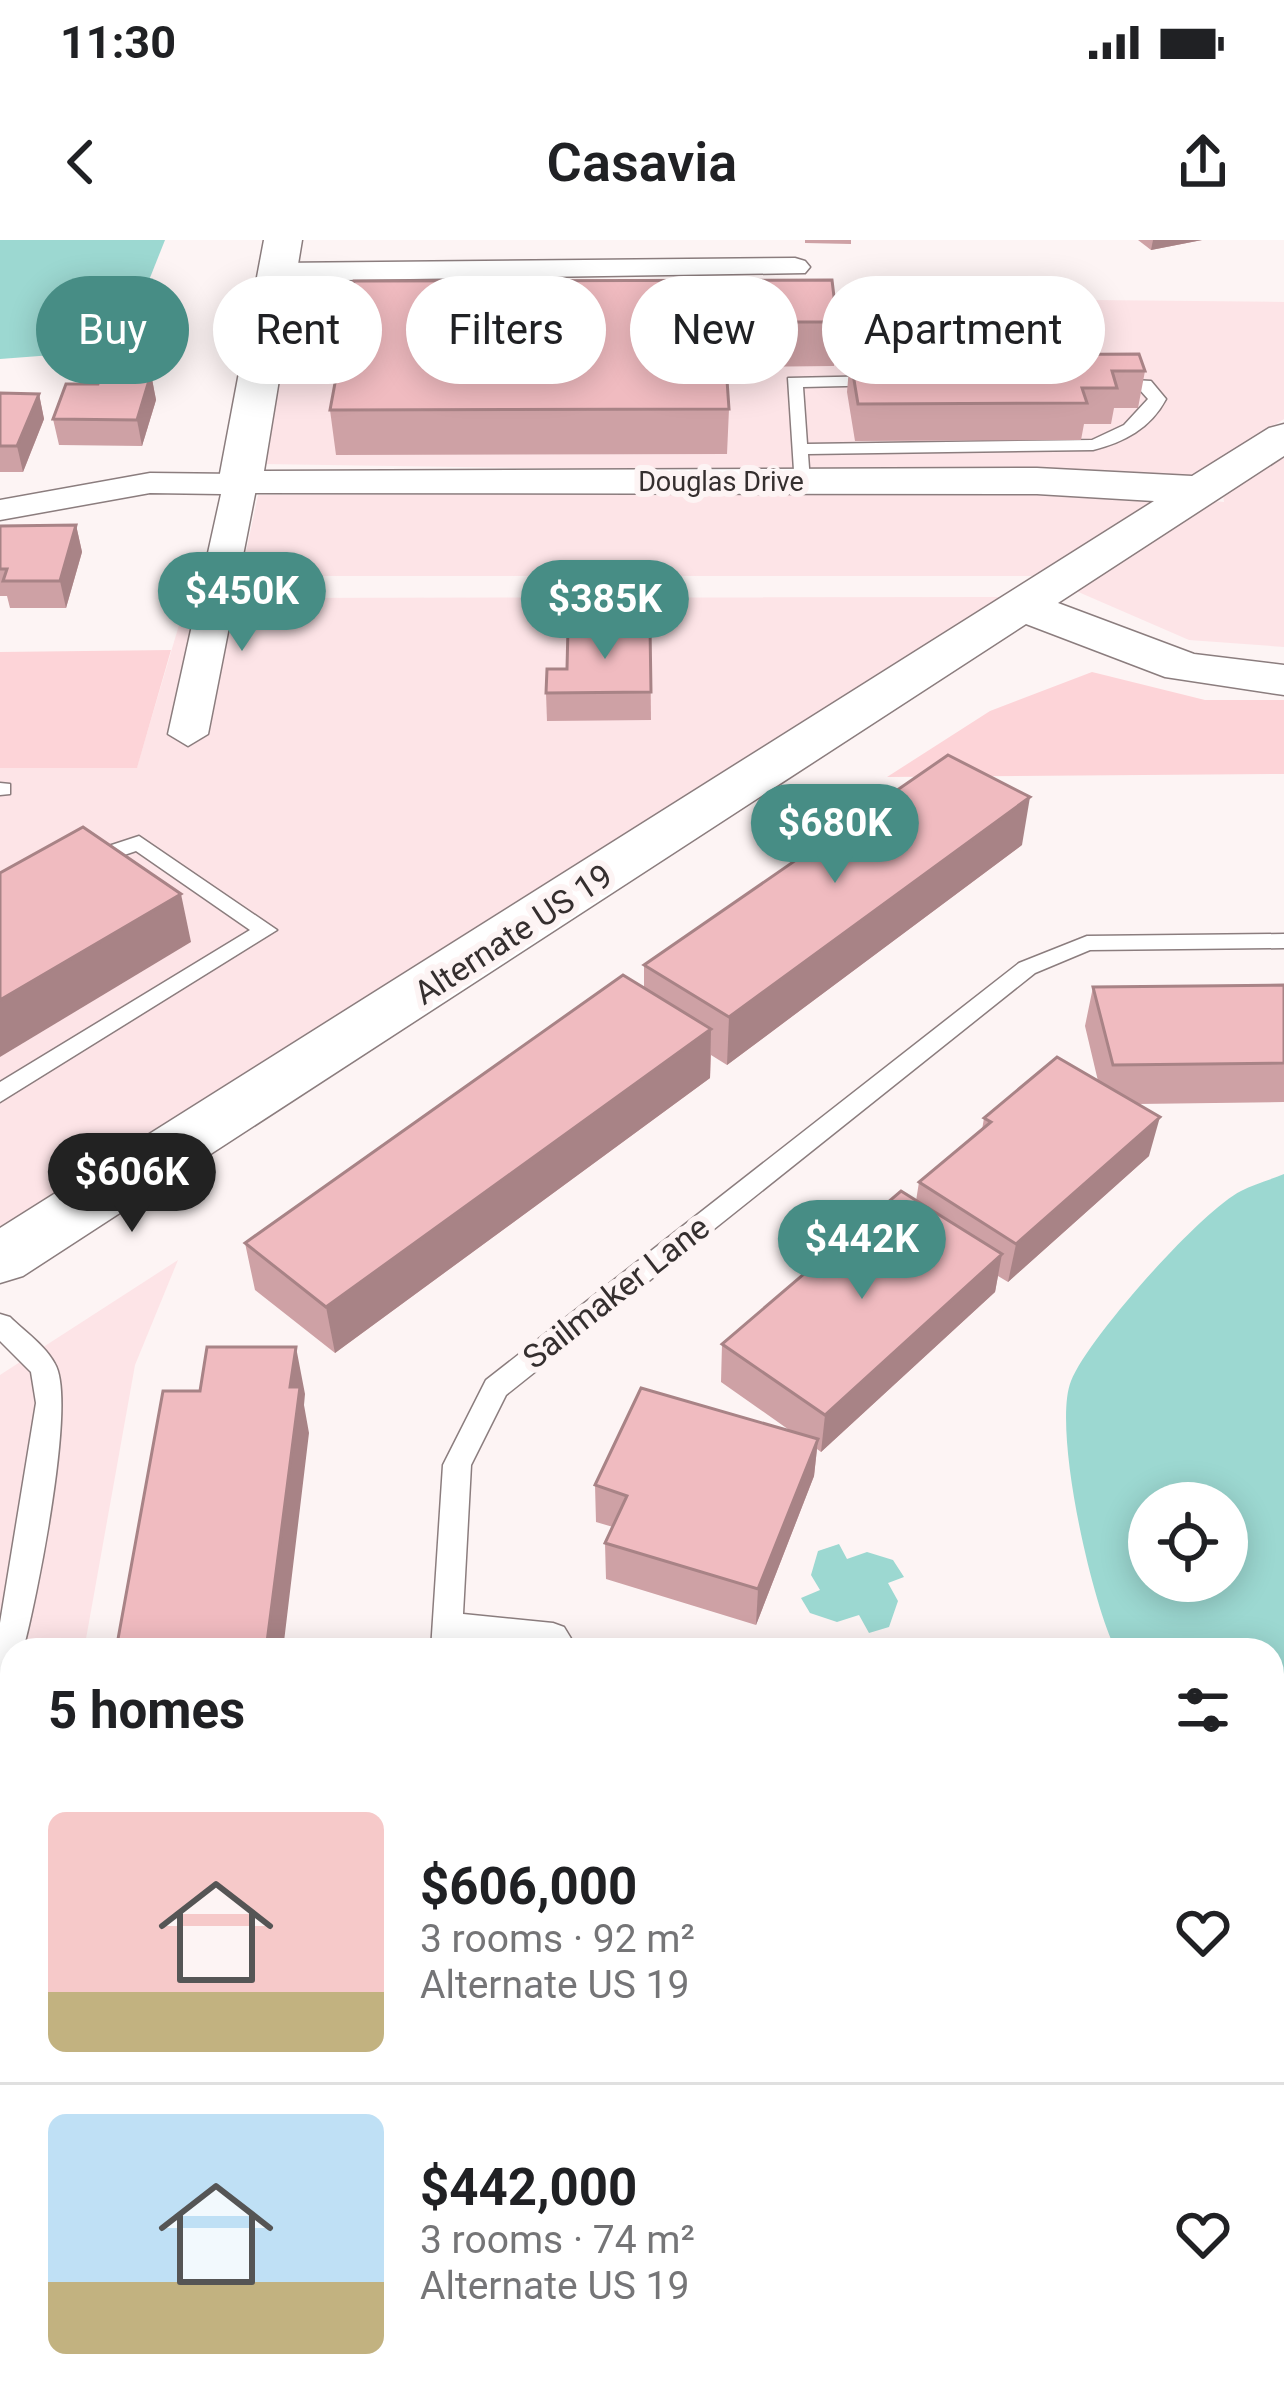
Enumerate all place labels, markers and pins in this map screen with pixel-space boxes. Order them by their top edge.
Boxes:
pin: $450K [158,552,326,654]
pin: $385K [521,560,689,662]
pin: $680K [751,784,919,886]
pin: $606K [48,1133,216,1235]
pin: $442K [778,1200,946,1302]

